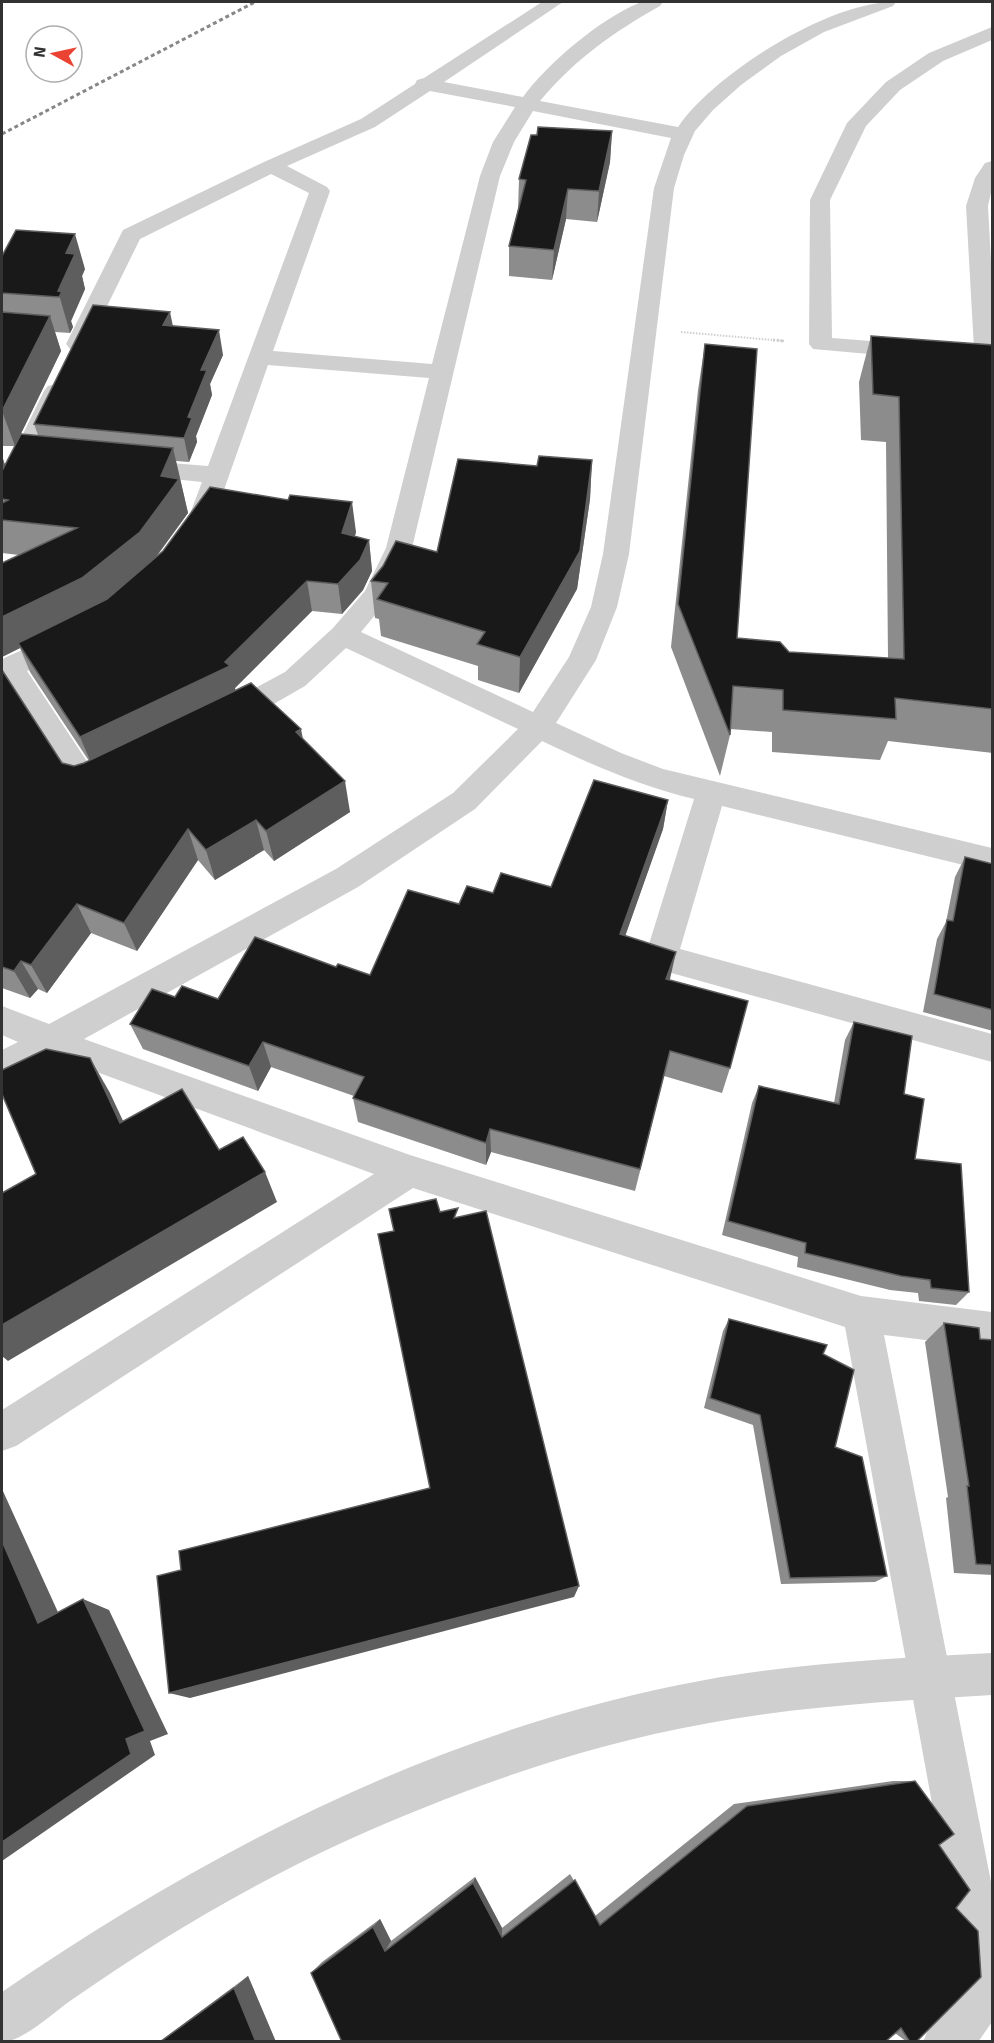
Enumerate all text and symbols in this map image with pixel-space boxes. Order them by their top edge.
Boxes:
north arrow [24,24,84,84]
text: N [29,45,51,59]

